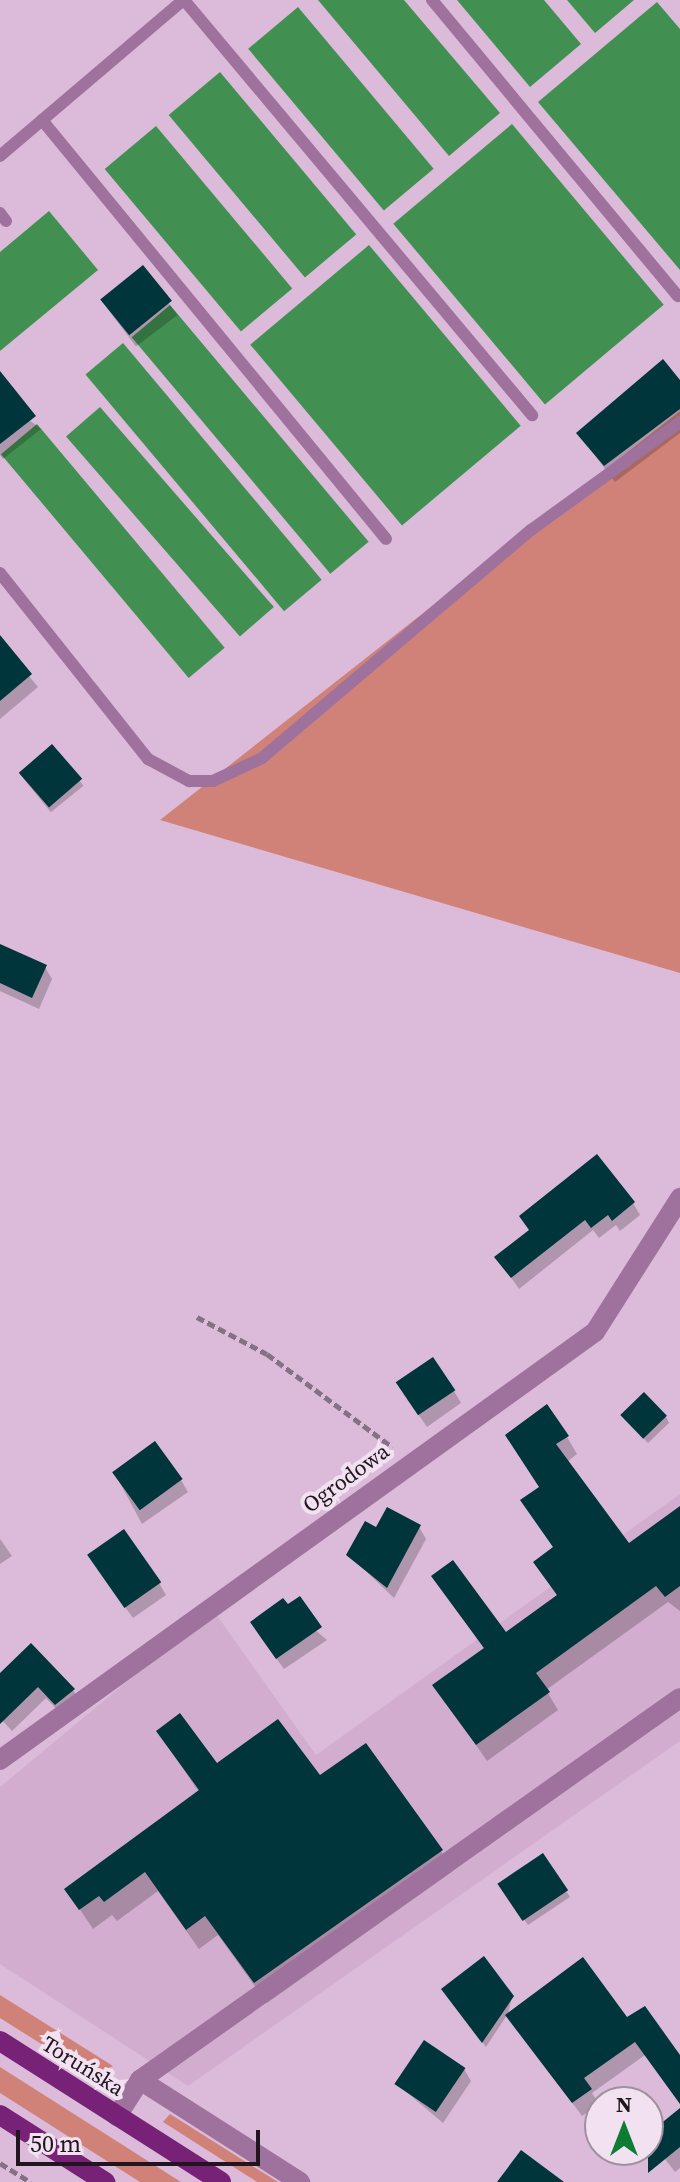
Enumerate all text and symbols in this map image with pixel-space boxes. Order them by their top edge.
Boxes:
street label: Ogrodowa [298,1438,394,1518]
street label: Toruńska [37,2030,129,2102]
north arrow [584,2086,664,2166]
text: N [616,2089,632,2119]
scale bar [20,2114,264,2164]
text: 50 m [30,2127,81,2160]

